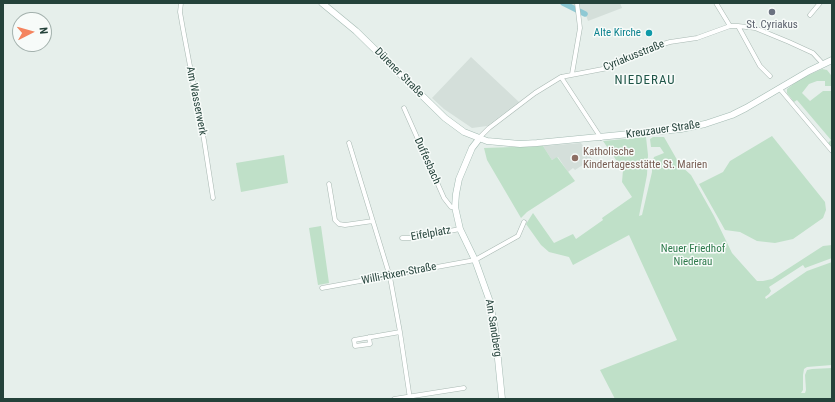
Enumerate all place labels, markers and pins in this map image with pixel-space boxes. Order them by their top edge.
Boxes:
marker: St. Cyriakus [767,7,777,17]
place label: St. Cyriakus [746,18,798,32]
place label: Alte Kirche [594,26,641,40]
marker: Alte Kirche [644,28,654,38]
place label: Katholische Kindertagesstätte St. Marien [583,145,707,171]
marker: Katholische Kindertagesstätte St. Marien [570,153,580,163]

